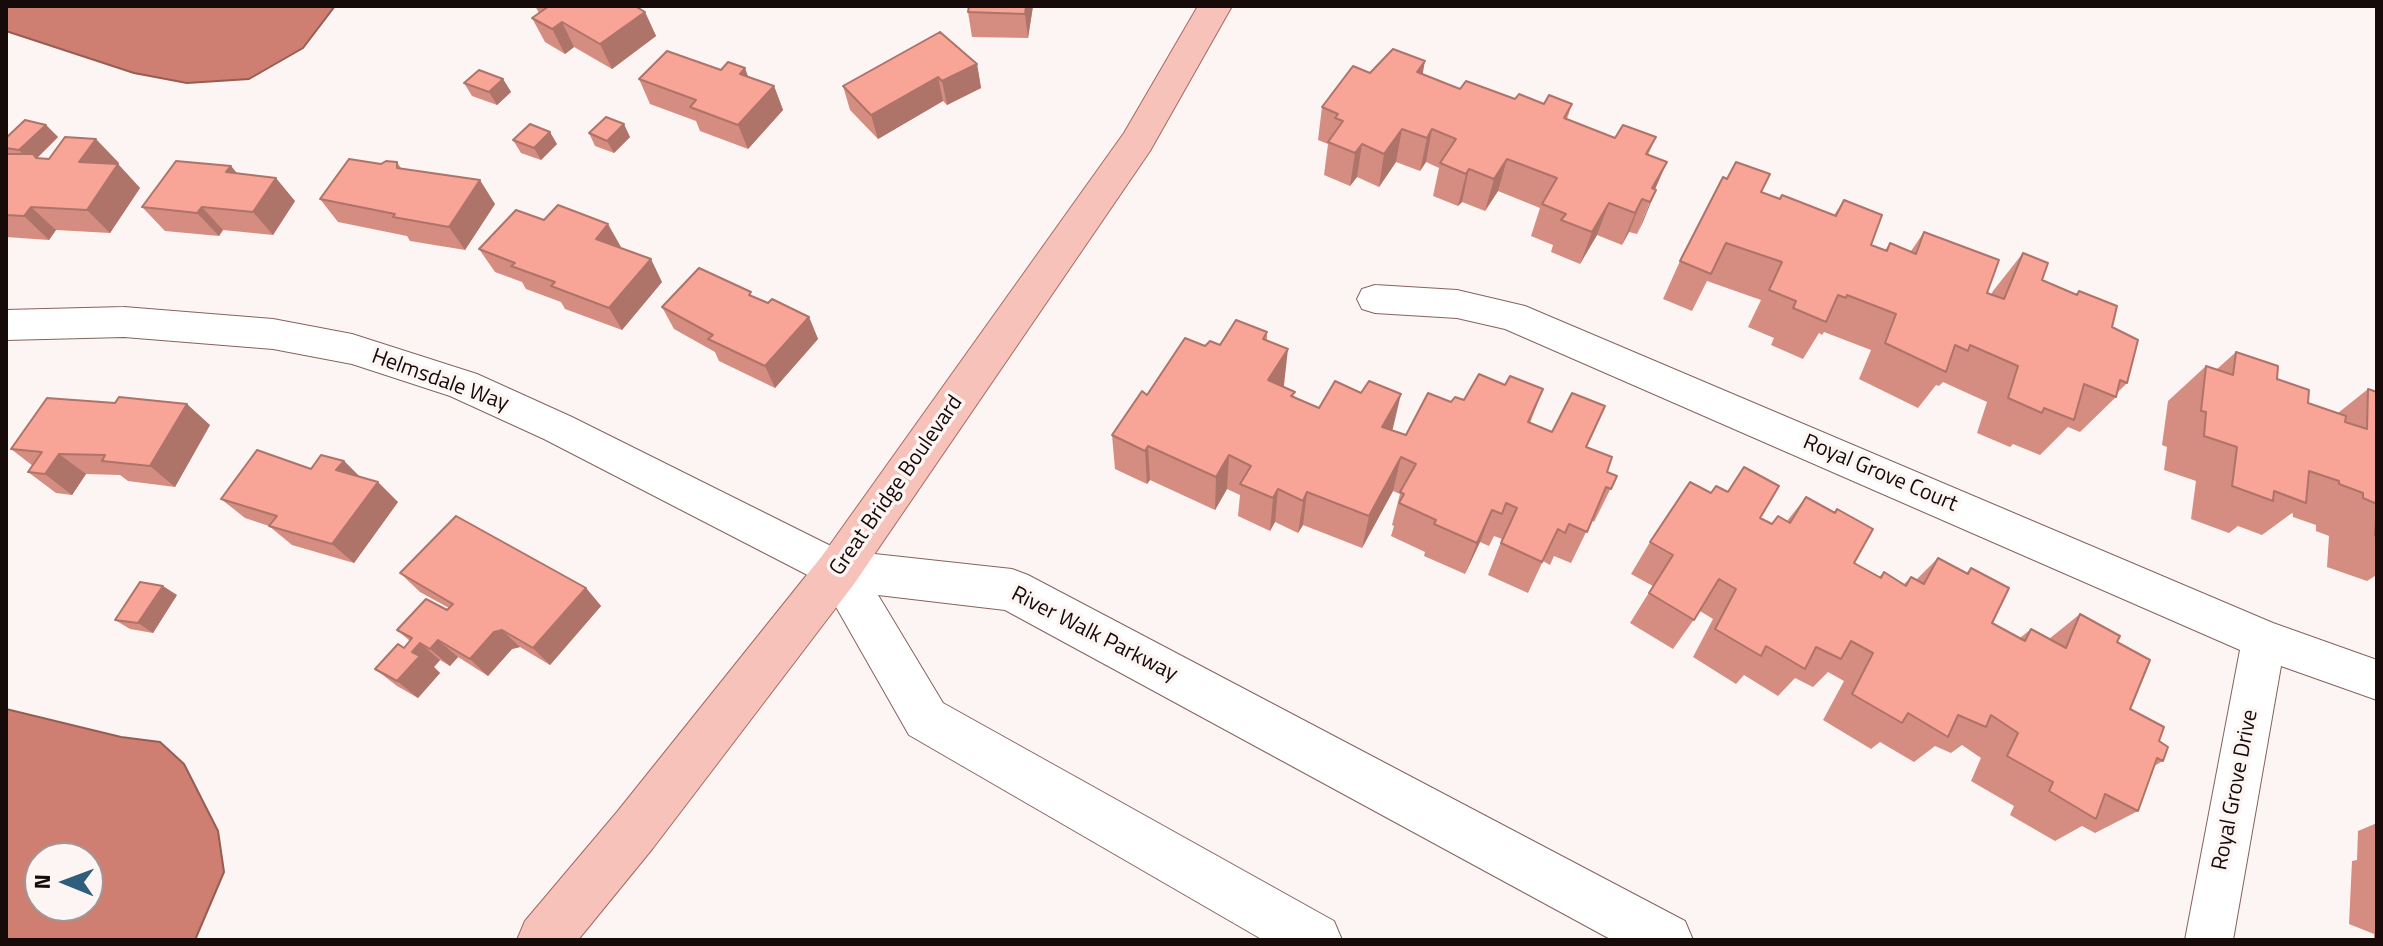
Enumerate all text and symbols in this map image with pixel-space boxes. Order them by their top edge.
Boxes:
street label: Helmsdale Way [368,344,512,418]
street label: Great Bridge Boulevard [825,391,969,581]
street label: Royal Grove Court [1799,430,1961,518]
street label: River Walk Parkway [1006,582,1182,688]
street label: Royal Grove Drive [2207,708,2265,872]
north arrow [24,842,104,922]
text: N [25,874,59,890]

